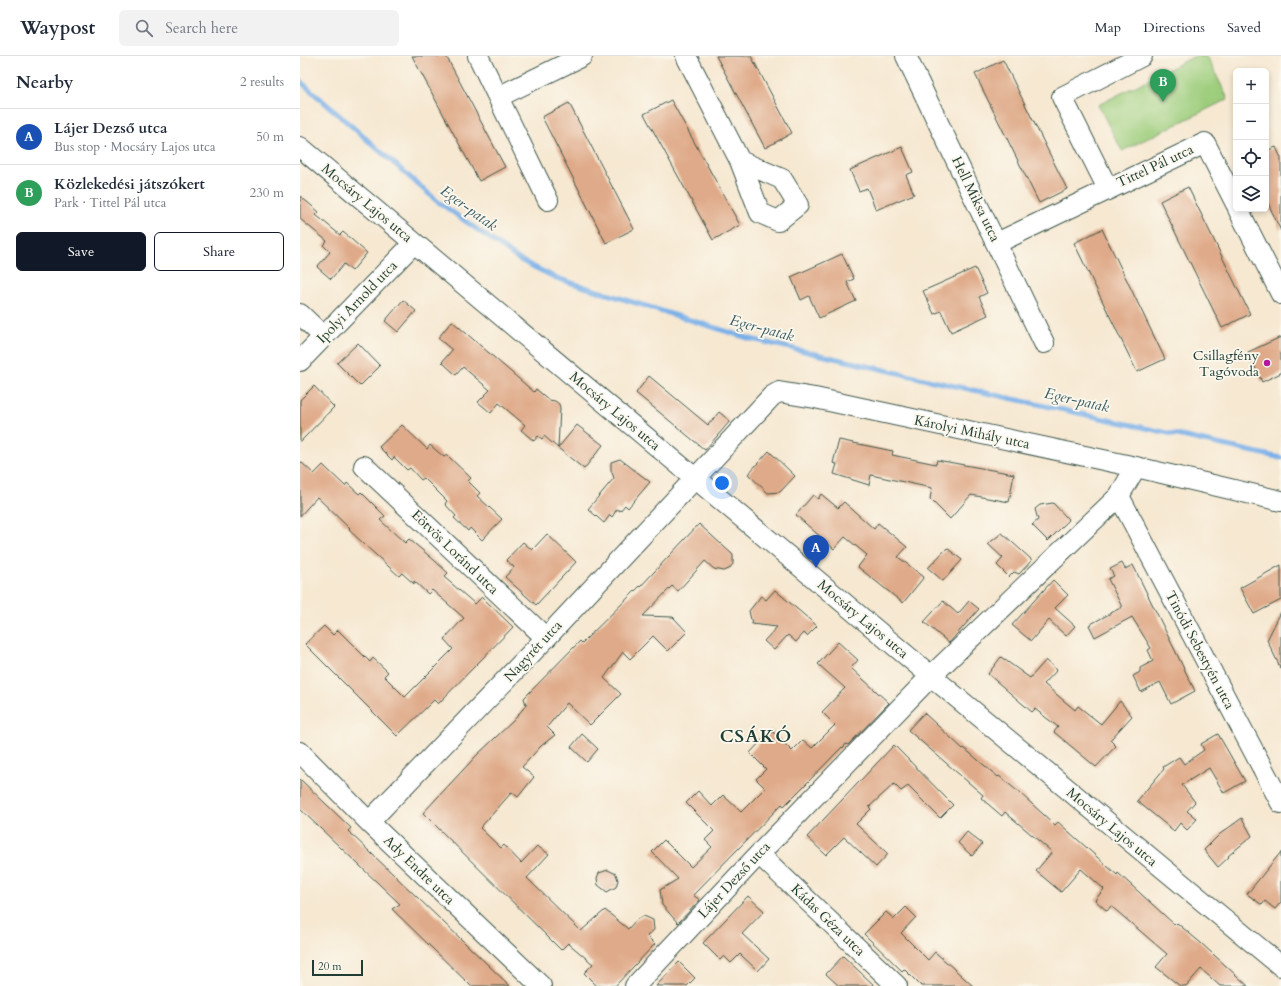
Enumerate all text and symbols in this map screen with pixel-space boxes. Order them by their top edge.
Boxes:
search box [119,10,399,46]
text: Waypost [20,15,95,41]
icon: search [133,17,155,39]
text: Search here [165,18,238,38]
text: Map [1095,18,1121,37]
text: Directions [1143,18,1205,37]
text: Saved [1227,18,1261,37]
map controls [1233,68,1269,212]
button: + [1233,68,1269,104]
pin: B [1150,69,1176,102]
text: Nearby [16,71,73,94]
text: 2 results [240,73,284,91]
button: − [1233,104,1269,140]
text: Lájer Dezső utca [54,118,167,138]
text: A [24,128,34,146]
text: 50 m [256,128,284,146]
text: Bus stop · Mocsáry Lajos utca [54,138,216,156]
street label: Tittel Pál utca [1113,140,1197,192]
button: locate [1233,140,1269,176]
street label: Hell Miksa utca [947,153,1005,245]
street label: Mocsáry Lajos utca [318,159,416,247]
text: Közlekedési játszókert [54,174,205,194]
button: layers [1233,176,1269,212]
water label: Eger-patak [437,181,502,236]
text: B [24,184,34,202]
text: 230 m [250,184,284,202]
text: Park · Tittel Pál utca [54,194,166,212]
button: Save [16,232,146,271]
button: Share [154,232,284,271]
street label: Ipolyi Arnold utca [313,256,401,348]
water label: Eger-patak [728,310,797,346]
place label: Csillagfény Tagóvoda [1193,346,1260,381]
marker: Csillagfény Tagóvoda [1262,358,1272,368]
street label: Mocsáry Lajos utca [566,367,664,455]
water label: Eger-patak [1043,383,1112,417]
street label: Károlyi Mihály utca [912,410,1032,454]
your location [712,473,732,493]
street label: Eötvös Loránd utca [407,505,503,599]
pin: A [803,535,829,568]
street label: Mocsáry Lajos utca [814,575,912,663]
street label: Tinódi Sebestyén utca [1161,588,1239,712]
street label: Nagyrét utca [500,616,566,686]
district label: CSÁKÓ [720,724,792,749]
street label: Mocsáry Lajos utca [1063,783,1161,871]
street label: Ady Endre utca [379,831,459,909]
street label: Lájer Dezső utca [694,838,774,922]
street label: Kádas Géza utca [787,880,869,960]
scale bar [312,958,363,977]
text: 20 m [318,959,342,974]

